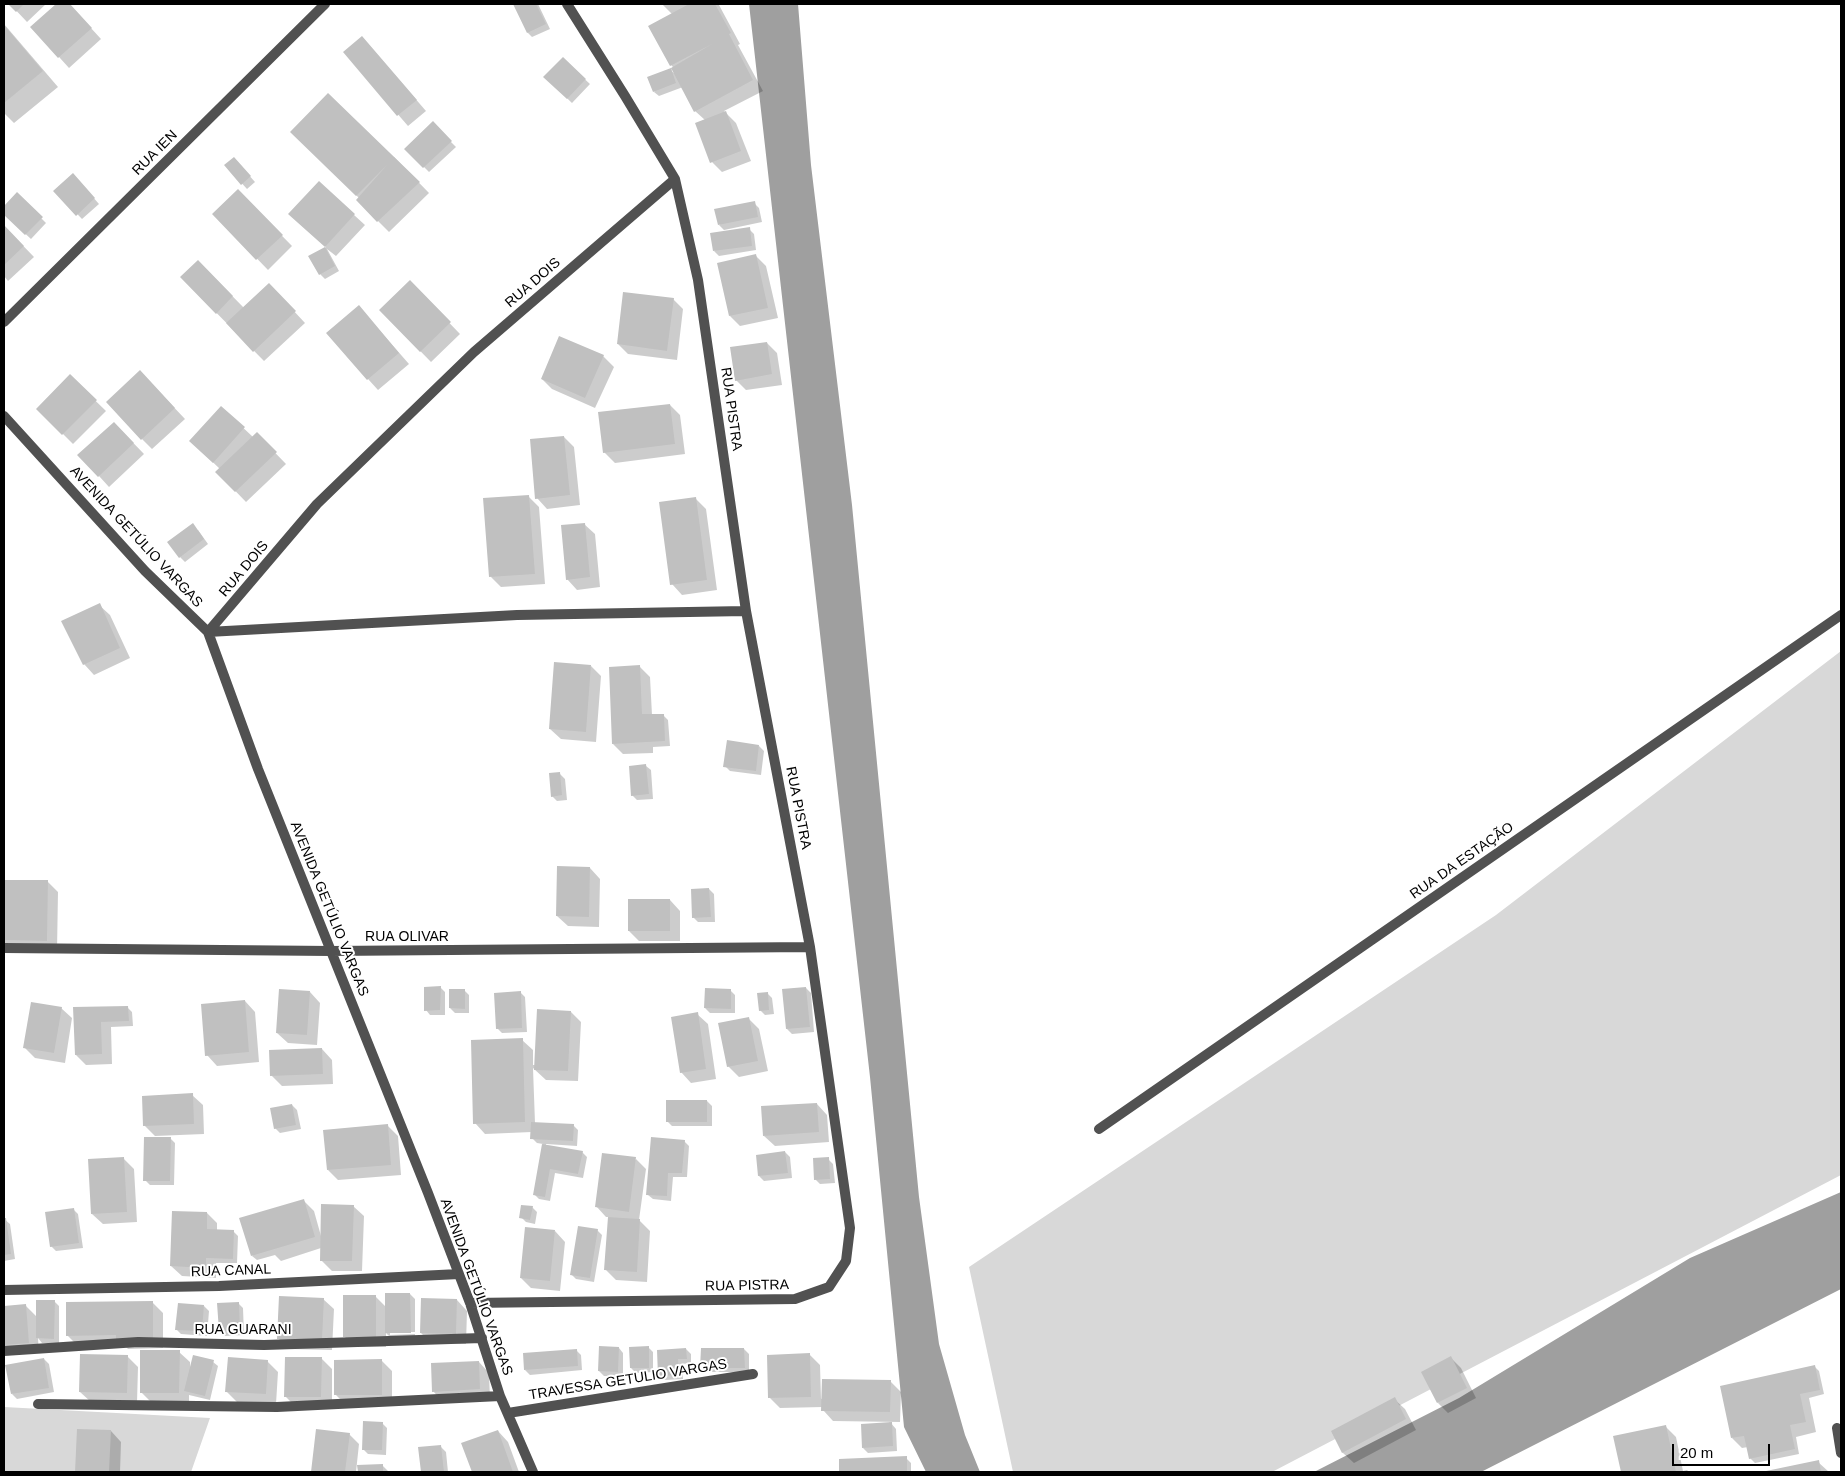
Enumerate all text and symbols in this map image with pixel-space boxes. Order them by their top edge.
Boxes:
street label: RUA IEN [129,127,181,179]
street label: RUA DOIS [502,254,564,312]
street label: RUA PISTRA [717,366,745,452]
street label: AVENIDA GETÚLIO VARGAS [66,463,206,611]
street label: RUA DOIS [216,538,272,600]
street label: RUA PISTRA [782,765,814,851]
street label: AVENIDA GETÚLIO VARGAS [286,819,372,999]
street label: RUA DA ESTAÇÃO [1407,819,1517,903]
street label: RUA OLIVAR [365,929,449,945]
street label: AVENIDA GETÚLIO VARGAS [436,1196,516,1378]
street label: RUA CANAL [191,1261,271,1281]
street label: RUA PISTRA [705,1277,789,1295]
street label: RUA GUARANI [194,1322,292,1338]
street label: TRAVESSA GETULIO VARGAS [528,1356,728,1404]
scale bar [1675,1434,1772,1466]
text: 20 m [1680,1444,1713,1461]

